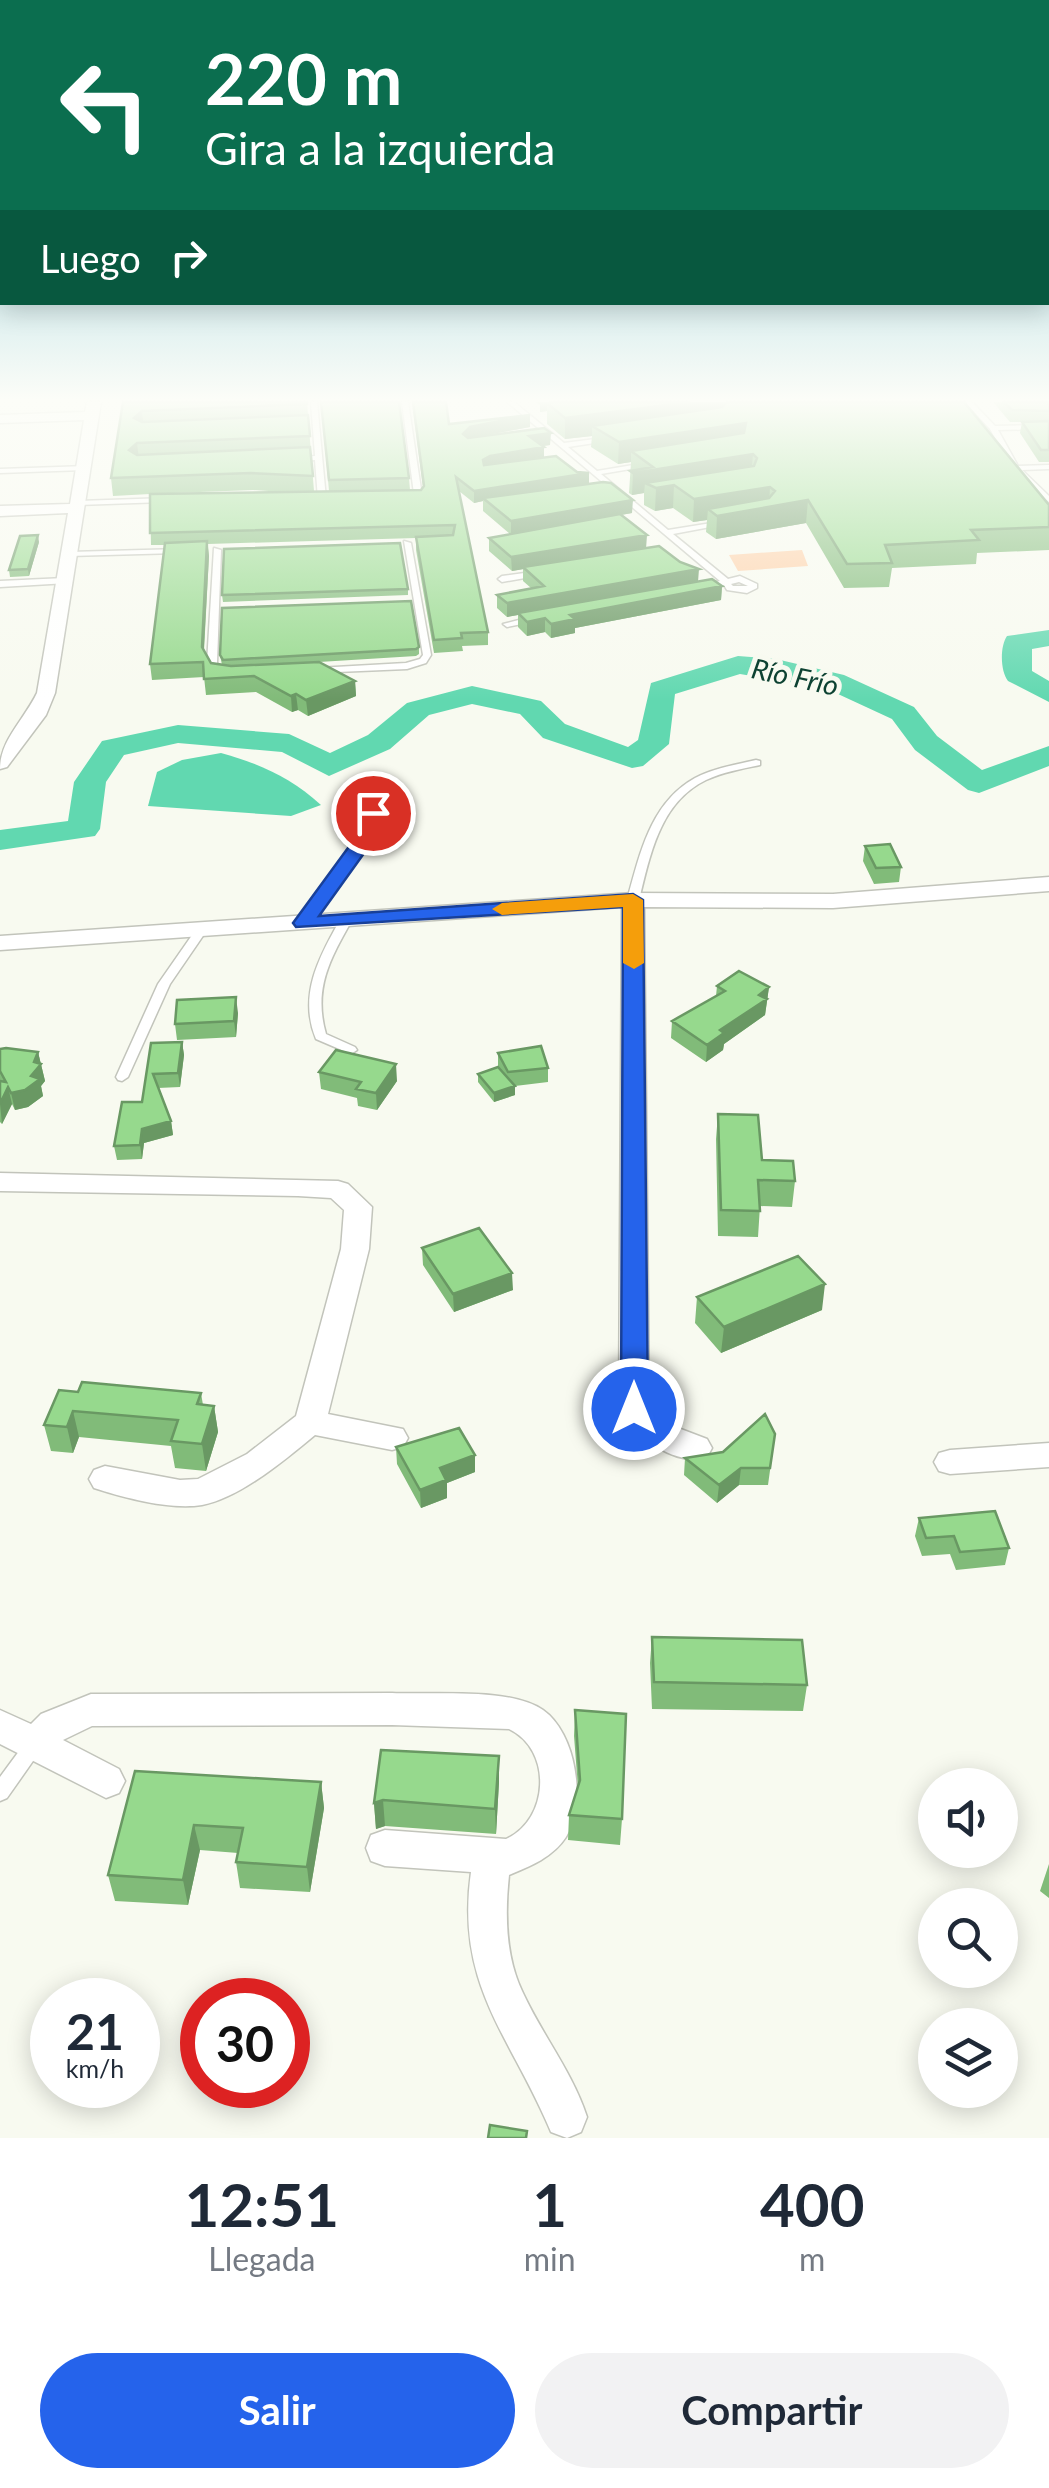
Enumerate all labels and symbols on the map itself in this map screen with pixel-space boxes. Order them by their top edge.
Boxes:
water label: Río Frío [749,650,842,702]
pin [331,771,416,856]
position arrow [582,1357,686,1461]
speed limit sign: 30 [180,1978,310,2108]

